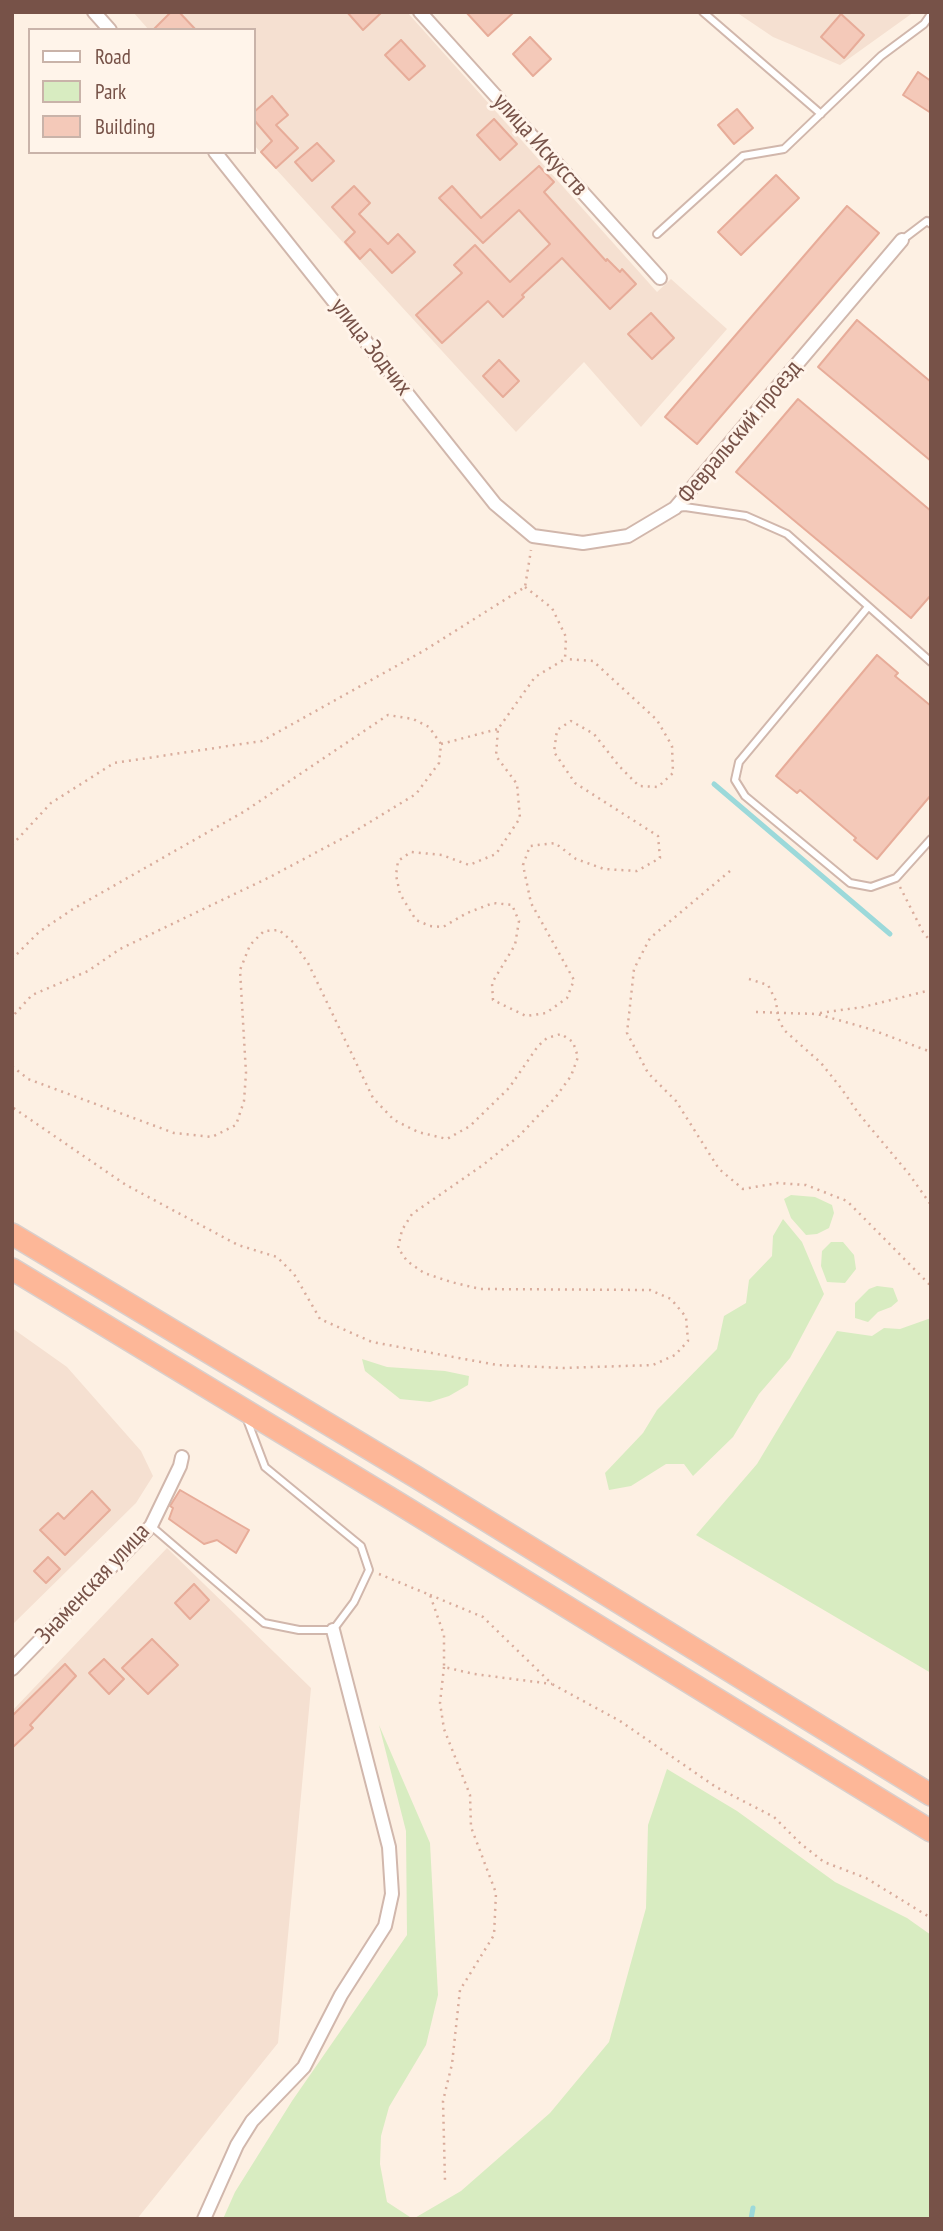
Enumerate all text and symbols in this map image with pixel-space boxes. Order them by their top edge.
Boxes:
legend [28,28,256,154]
text: Road [95,43,131,70]
text: Park [95,78,126,105]
street label: улица Искусств [487,88,593,202]
text: Building [95,113,155,140]
street label: улица Зодчих [324,293,418,401]
street label: Февральский проезд [672,355,808,509]
street label: Знаменская улица [30,1518,156,1650]

